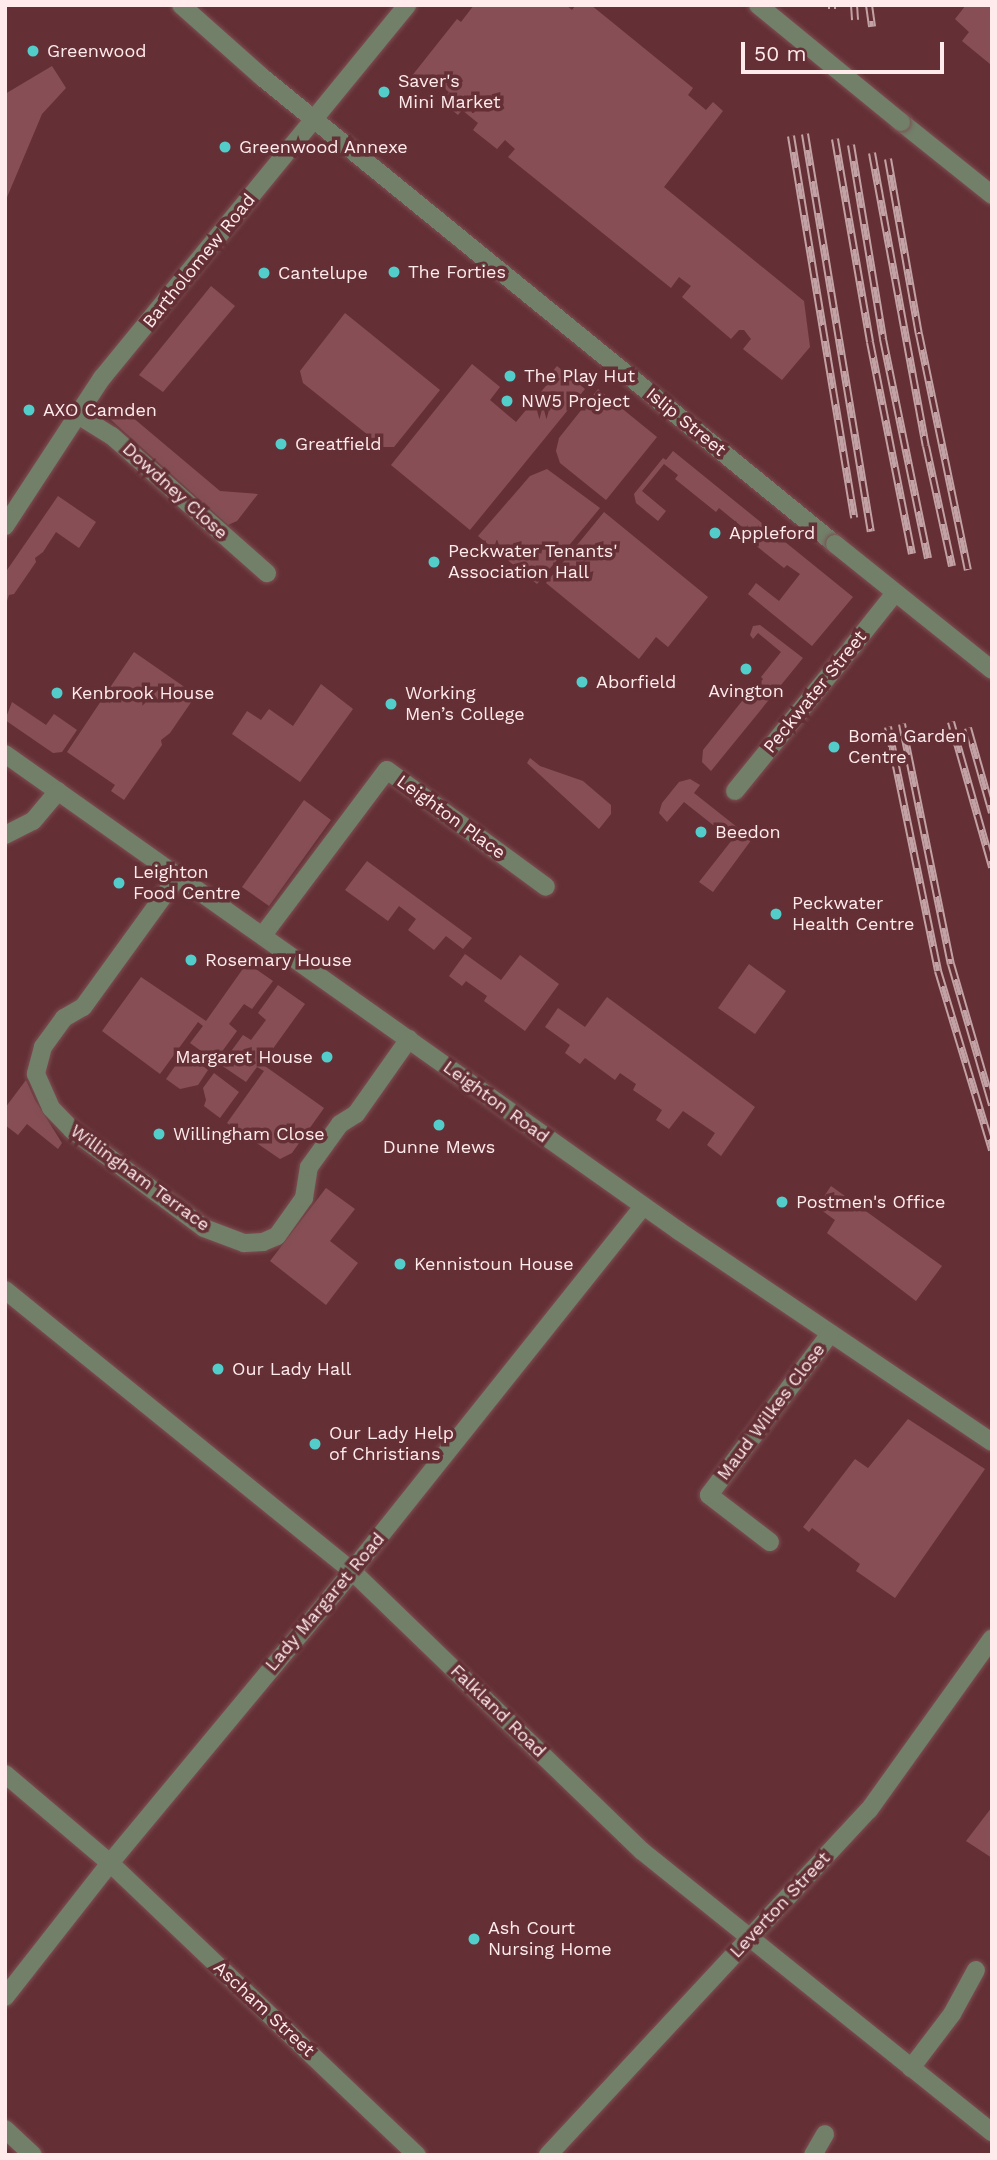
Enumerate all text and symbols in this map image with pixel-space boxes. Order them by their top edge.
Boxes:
scale bar [745,28,948,72]
place label: Greenwood [47,40,147,62]
text: 50 m [754,41,806,66]
marker: Greenwood [25,43,41,59]
place label: Saver's Mini Market [398,71,501,114]
marker: Saver's Mini Market [376,84,392,100]
place label: Greenwood Annexe [239,136,408,158]
marker: Greenwood Annexe [217,139,233,155]
street label: Bartholomew Road [138,189,260,333]
place label: The Forties [408,261,506,283]
place label: Cantelupe [278,262,368,284]
marker: The Forties [386,264,402,280]
marker: Cantelupe [256,265,272,281]
place label: The Play Hut [524,365,635,387]
marker: The Play Hut [502,368,518,384]
street label: Islip Street [642,383,730,461]
place label: NW5 Project [521,390,630,412]
marker: NW5 Project [499,393,515,409]
place label: AXO Camden [43,399,157,421]
marker: AXO Camden [21,402,37,418]
place label: Greatfield [295,433,382,455]
marker: Greatfield [273,436,289,452]
street label: Dowdney Close [118,438,232,544]
place label: Appleford [729,522,815,544]
marker: Appleford [707,525,723,541]
place label: Peckwater Tenants' Association Hall [448,541,618,584]
marker: Peckwater Tenants' Association Hall [426,554,442,570]
street label: Peckwater Street [759,626,871,758]
marker: Avington [738,661,754,677]
place label: Aborfield [596,671,676,693]
marker: Aborfield [574,674,590,690]
place label: Avington [708,680,784,702]
place label: Kenbrook House [71,682,215,704]
place label: Working Men’s College [405,683,525,726]
marker: Kenbrook House [49,685,65,701]
marker: Working Men’s College [383,696,399,712]
place label: Boma Garden Centre [848,726,967,768]
marker: Boma Garden Centre [826,739,842,755]
street label: Leighton Place [392,770,510,864]
place label: Beedon [715,821,781,843]
marker: Beedon [693,824,709,840]
place label: Leighton Food Centre [133,862,241,904]
marker: Leighton Food Centre [111,875,127,891]
place label: Peckwater Health Centre [792,893,914,936]
marker: Peckwater Health Centre [766,904,786,924]
place label: Rosemary House [205,949,352,971]
marker: Rosemary House [183,952,199,968]
place label: Margaret House [175,1046,313,1068]
marker: Margaret House [319,1049,335,1065]
street label: Leighton Road [439,1056,553,1148]
marker: Dunne Mews [431,1117,447,1133]
street label: Willingham Terrace [66,1120,214,1236]
place label: Willingham Close [173,1123,325,1145]
marker: Willingham Close [151,1126,167,1142]
place label: Dunne Mews [383,1136,495,1158]
place label: Postmen's Office [796,1191,945,1213]
marker: Postmen's Office [774,1194,790,1210]
place label: Kennistoun House [414,1253,574,1275]
marker: Kennistoun House [392,1256,408,1272]
street label: Maud Wilkes Close [712,1339,830,1485]
place label: Our Lady Hall [232,1358,352,1380]
marker: Our Lady Hall [210,1361,226,1377]
place label: Our Lady Help of Christians [329,1423,455,1466]
marker: Our Lady Help of Christians [307,1436,323,1452]
street label: Lady Margaret Road [261,1528,389,1676]
street label: Falkland Road [446,1660,550,1762]
street label: Leverton Street [725,1848,835,1962]
place label: Ash Court Nursing Home [488,1918,612,1960]
marker: Ash Court Nursing Home [466,1931,482,1947]
street label: Ascham Street [209,1957,319,2061]

